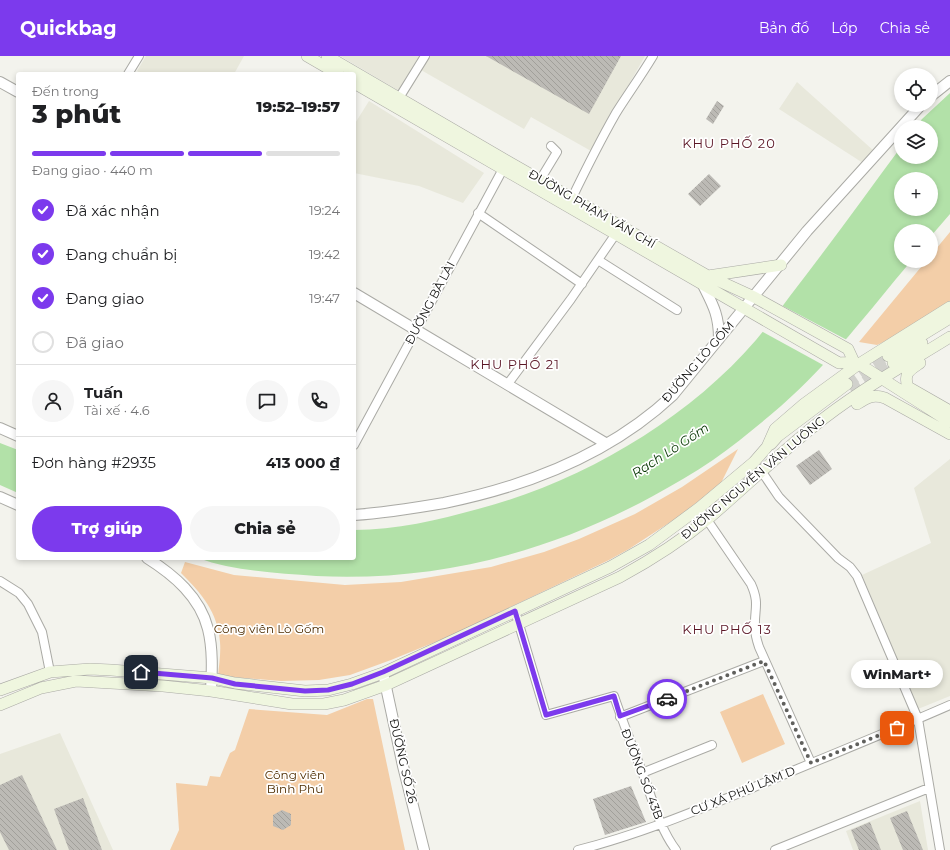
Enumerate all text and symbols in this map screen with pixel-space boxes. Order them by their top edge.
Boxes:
text: Quickbag [20,17,116,40]
text: Bản đồ [759,19,809,37]
text: Lớp [831,19,858,37]
text: Chia sẻ [880,19,930,37]
map controls [894,68,938,268]
button: locate [894,68,938,112]
text: Đến trong [32,83,99,99]
text: 19:52–19:57 [256,97,340,116]
text: 3 phút [32,98,121,130]
button: layers [894,120,938,164]
district label: KHU PHỐ 20 [682,135,776,151]
text: Đang giao · 440 m [32,162,153,178]
street label: ĐƯỜNG PHẠM VĂN CHÍ [526,166,659,251]
button: + [894,172,938,216]
icon: check [32,199,54,221]
text: Đã xác nhận [66,201,160,220]
text: 19:24 [309,202,340,218]
button: − [894,224,938,268]
icon: check [32,243,54,265]
text: Đang chuẩn bị [66,245,177,264]
text: 19:42 [309,246,340,262]
street label: ĐƯỜNG BÀ LÀI [401,259,458,347]
icon: check [32,287,54,309]
text: Đang giao [66,289,144,308]
text: 19:47 [309,290,340,306]
street label: ĐƯỜNG LÒ GỐM [658,318,737,405]
text: Đã giao [66,333,124,352]
district label: KHU PHỐ 21 [470,356,560,372]
button: person [32,380,74,422]
button: chat [246,380,288,422]
button: phone [298,380,340,422]
text: Tuấn [84,383,123,402]
text: Tài xế · 4.6 [84,402,150,418]
street label: ĐƯỜNG NGUYỄN VĂN LUÔNG [678,413,828,542]
water label: Rạch Lò Gốm [628,419,712,481]
text: Đơn hàng #2935 [32,453,156,472]
text: 413 000 ₫ [266,453,340,472]
button: Trợ giúp [32,506,182,552]
button: Chia sẻ [190,506,340,552]
park label: Công viên Lò Gốm [214,621,324,636]
district label: KHU PHỐ 13 [682,621,772,637]
pin [124,655,158,689]
callout: WinMart+ [851,660,943,688]
icon: home [130,661,152,683]
text: WinMart+ [863,666,931,682]
courier [647,679,687,719]
icon: car [656,688,678,710]
pin [880,711,914,745]
street label: ĐƯỜNG SỐ 26 [386,717,421,805]
icon: bag [886,717,908,739]
street label: ĐƯỜNG SỐ 43B [618,726,667,821]
street label: CƯ XÁ PHÚ LÂM D [688,763,797,818]
park label: Công viên Bình Phú [265,767,325,796]

